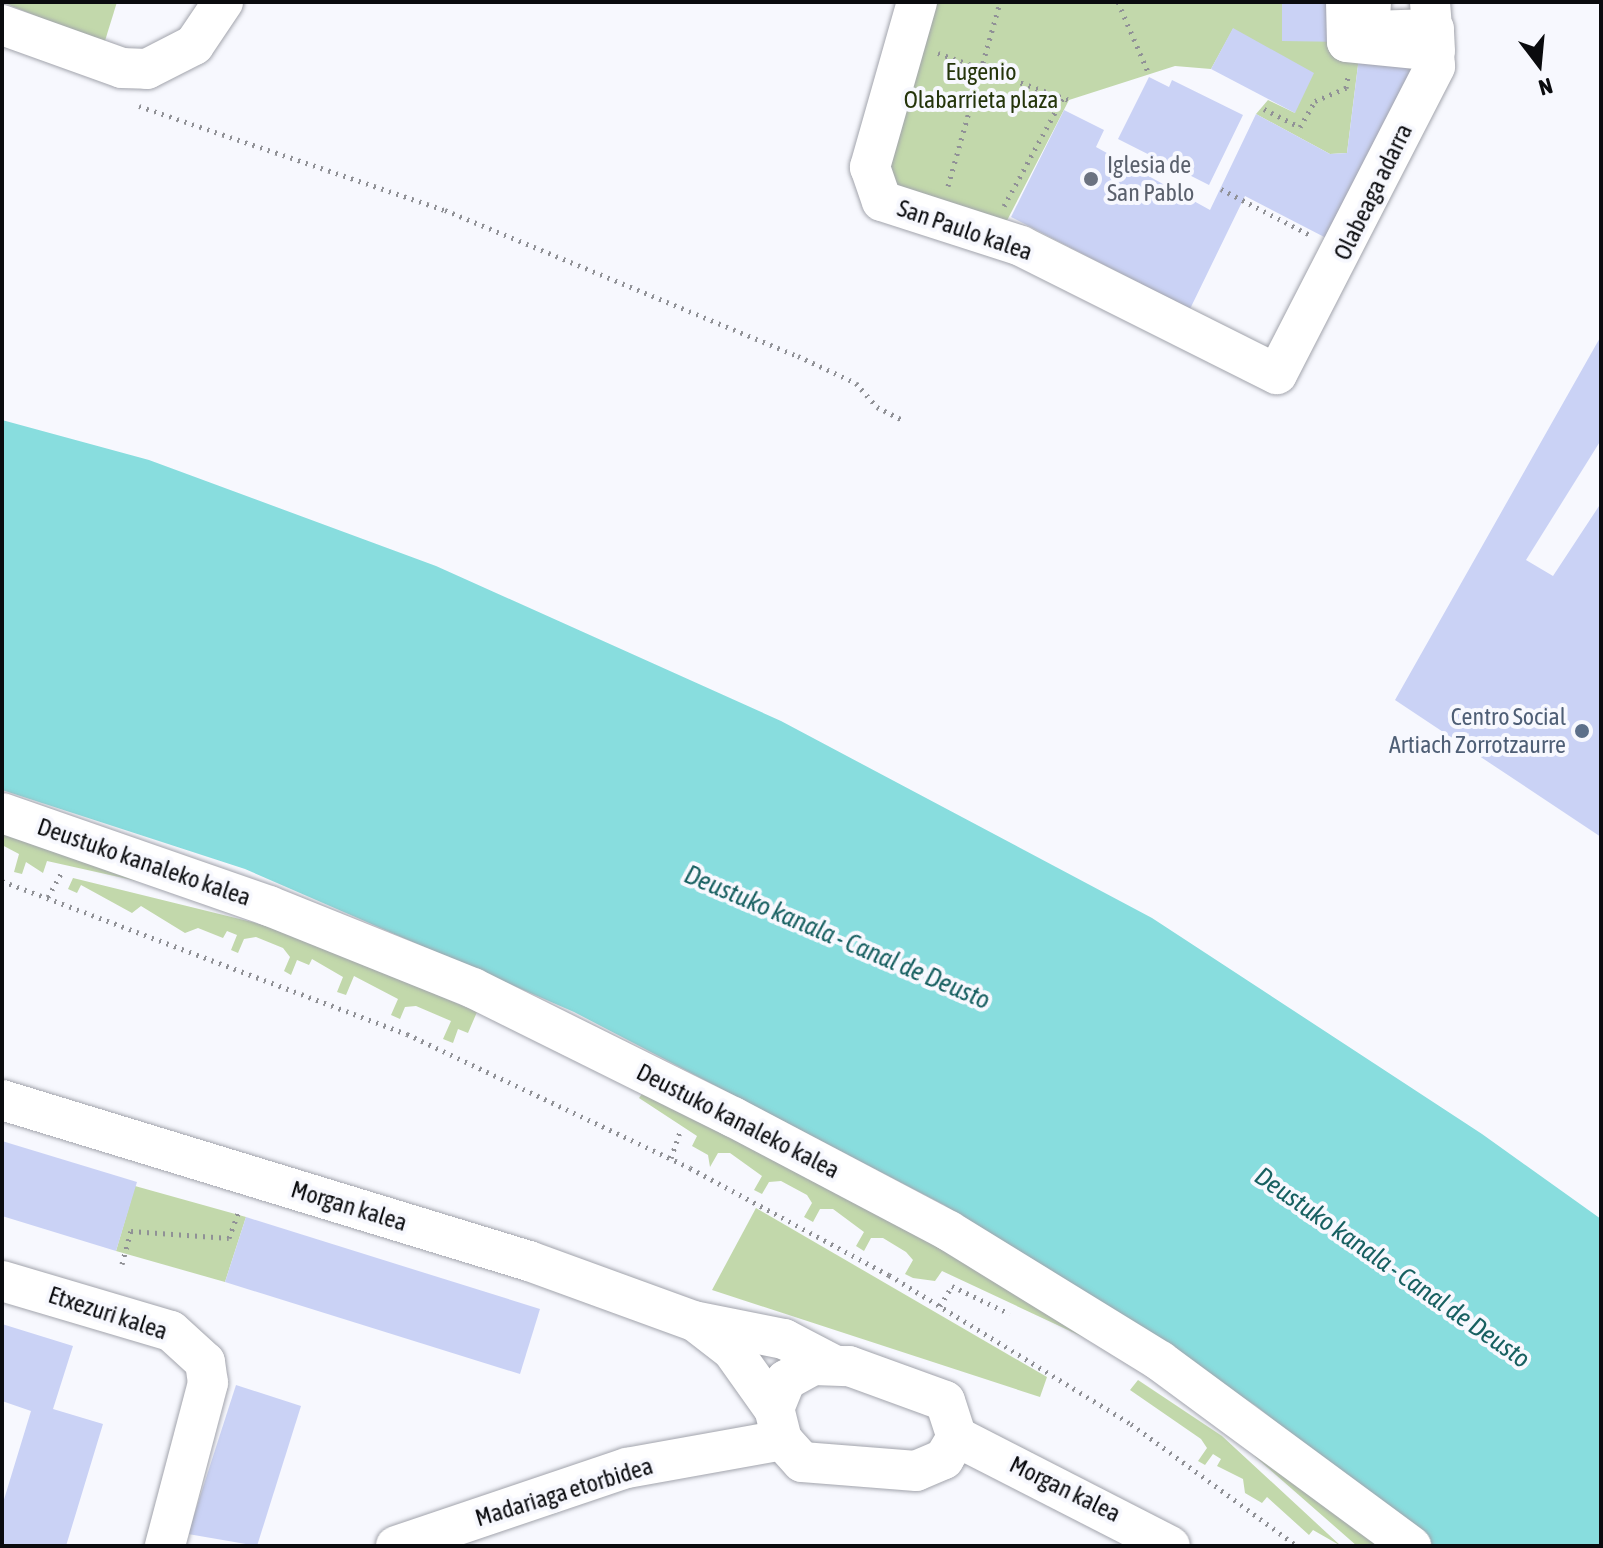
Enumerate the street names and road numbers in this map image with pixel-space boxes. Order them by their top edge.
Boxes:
street label: Olabeaga adarra [1328,119,1418,265]
street label: San Paulo kalea [894,193,1036,267]
street label: Deustuko kanaleko kalea [34,812,254,912]
street label: Deustuko kanaleko kalea [632,1057,844,1185]
street label: Morgan kalea [288,1175,410,1237]
street label: Etxezuri kalea [45,1280,171,1346]
street label: Morgan kalea [1005,1450,1125,1528]
street label: Madariaga etorbidea [472,1451,656,1533]

